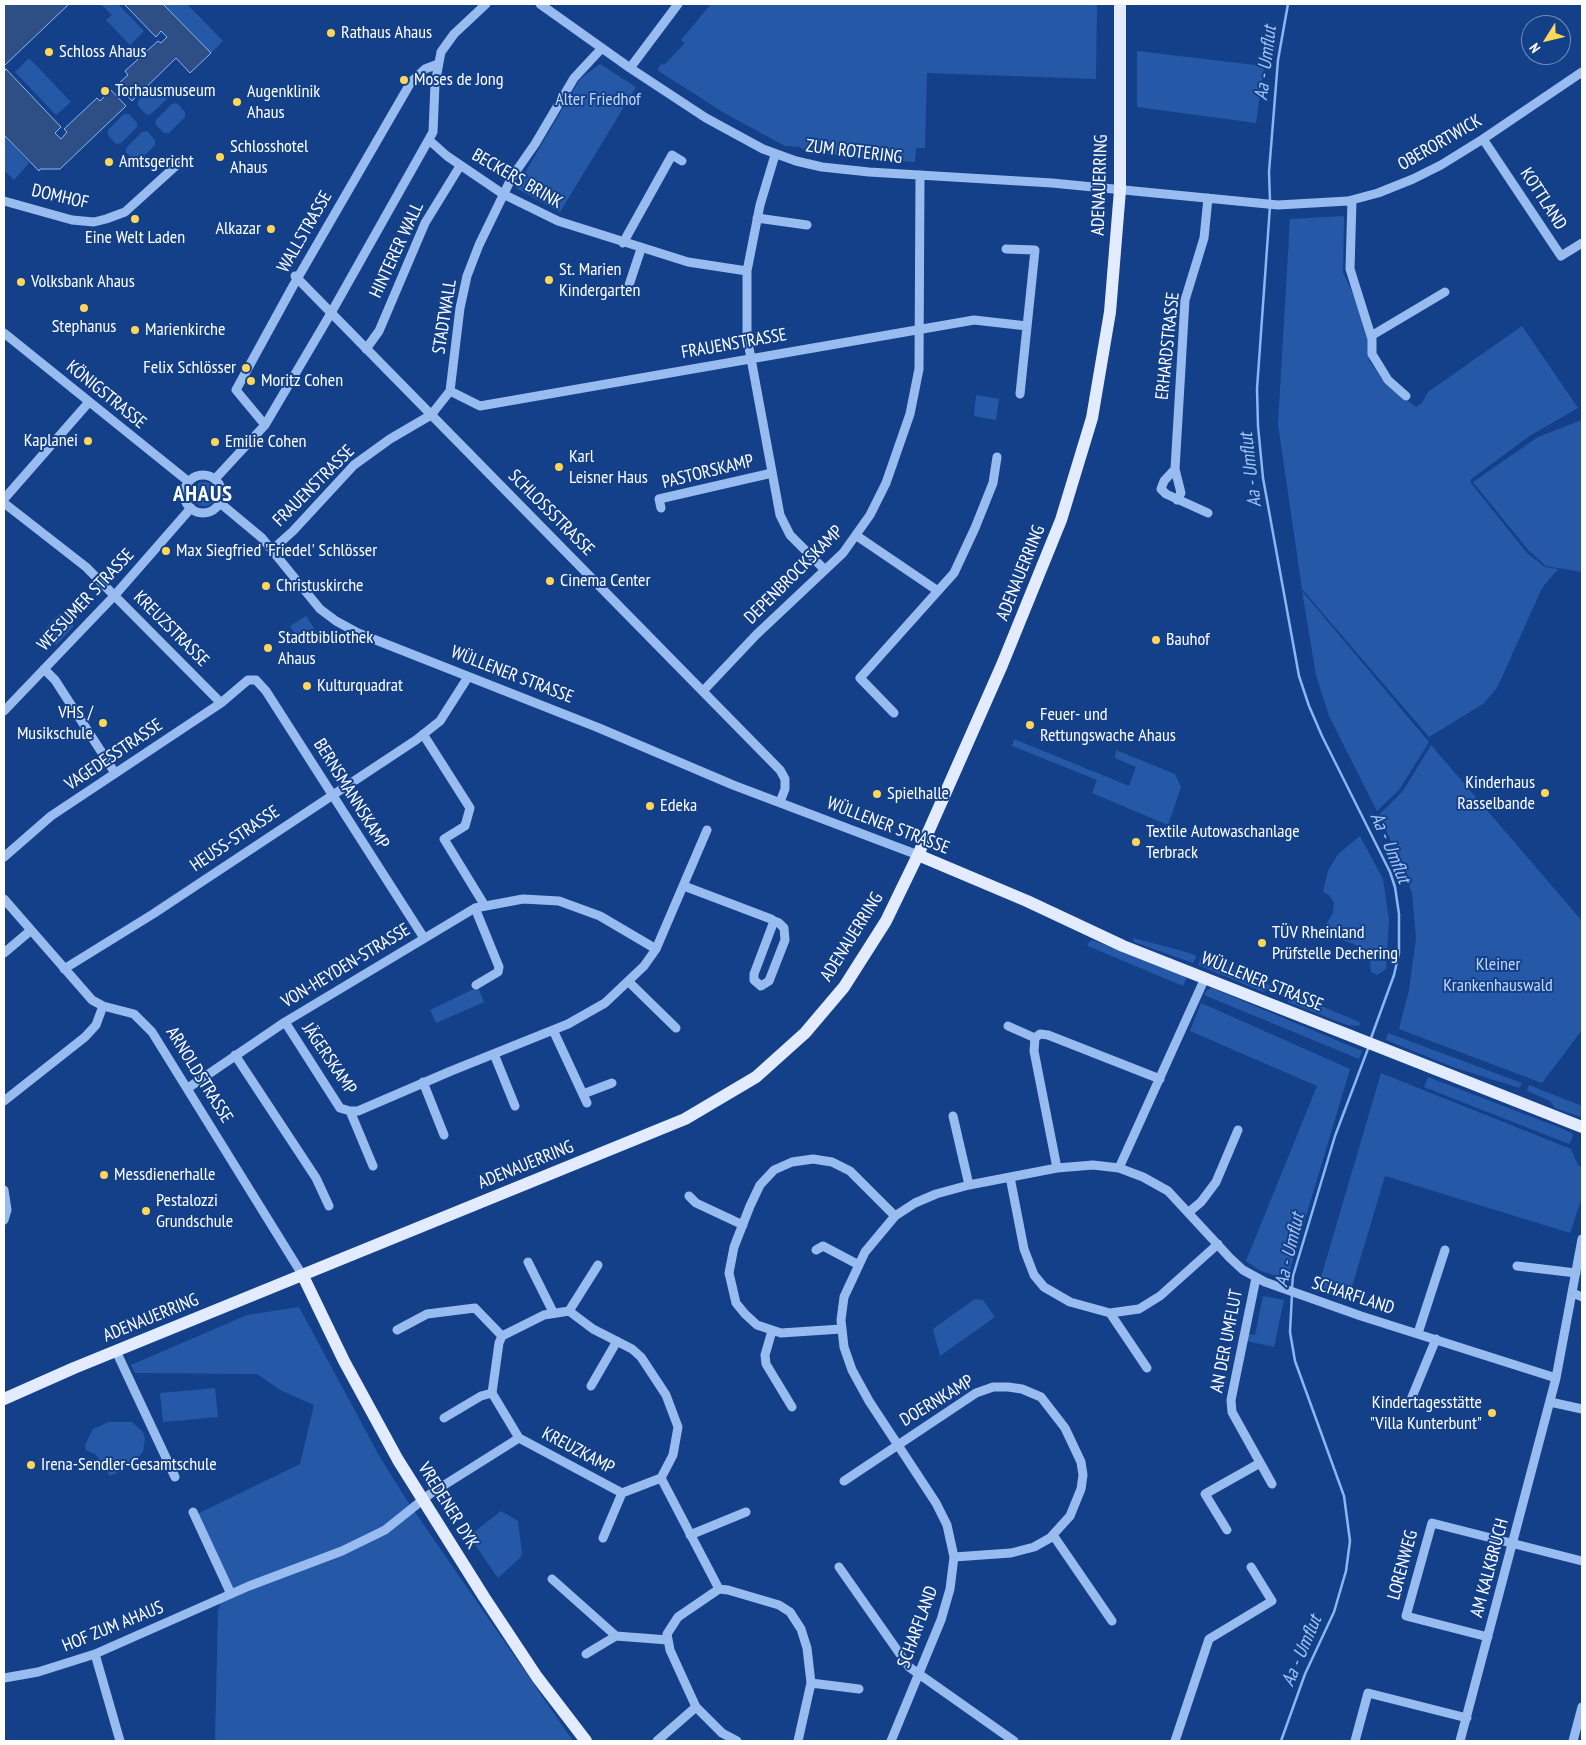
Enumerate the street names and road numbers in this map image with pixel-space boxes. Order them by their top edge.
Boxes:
street label: OBERORTWICK [1394,110,1486,176]
street label: ADENAUERRING [1087,134,1113,236]
street label: ZUM ROTERING [805,135,903,169]
street label: BECKERS BRINK [468,144,566,214]
street label: KOTTLAND [1515,164,1571,234]
street label: DOMHOF [29,180,91,214]
street label: WALLSTRASSE [273,187,337,277]
street label: HINTERER WALL [365,199,429,301]
street label: STADTWALL [428,278,462,356]
street label: ERHARDSTRASSE [1152,291,1184,401]
street label: FRAUENSTRASSE [680,324,788,364]
street label: KÖNIGSTRASSE [62,356,150,434]
street label: FRAUENSTRASSE [269,441,359,531]
street label: PASTORSKAMP [660,450,756,494]
street label: SCHLOSSSTRASSE [503,465,599,561]
street label: DEPENBROCKSKAMP [740,521,848,629]
street label: ADENAUERRING [992,522,1050,624]
street label: WESSUMER STRASSE [33,544,139,656]
street label: KREUZSTRASSE [129,587,213,671]
street label: WÜLLENER STRASSE [448,642,576,708]
street label: VAGEDESSTRASSE [61,714,167,796]
street label: BERNSMANNSKAMP [309,735,393,853]
street label: WÜLLENER STRASSE [824,793,952,859]
street label: HEUSS-STRASSE [186,801,284,877]
street label: ADENAUERRING [816,888,888,986]
street label: VON-HEYDEN-STRASSE [278,919,414,1013]
street label: WÜLLENER STRASSE [1198,948,1326,1016]
street label: JÄGERSKAMP [297,1019,361,1099]
street label: ARNOLDSTRASSE [161,1023,237,1127]
street label: ADENAUERRING [475,1136,577,1194]
street label: SCHARFLAND [1309,1273,1397,1319]
street label: AN DER UMFLUT [1206,1287,1248,1395]
street label: ADENAUERRING [100,1289,202,1347]
street label: DOERNKAMP [896,1371,978,1431]
street label: KREUZKAMP [538,1423,618,1479]
street label: VREDENER DYK [413,1459,483,1553]
street label: AM KALKBRUCH [1466,1516,1514,1620]
street label: LORENWEG [1383,1528,1423,1602]
street label: SCHARFLAND [893,1583,943,1671]
street label: HOF ZUM AHAUS [59,1597,167,1657]

